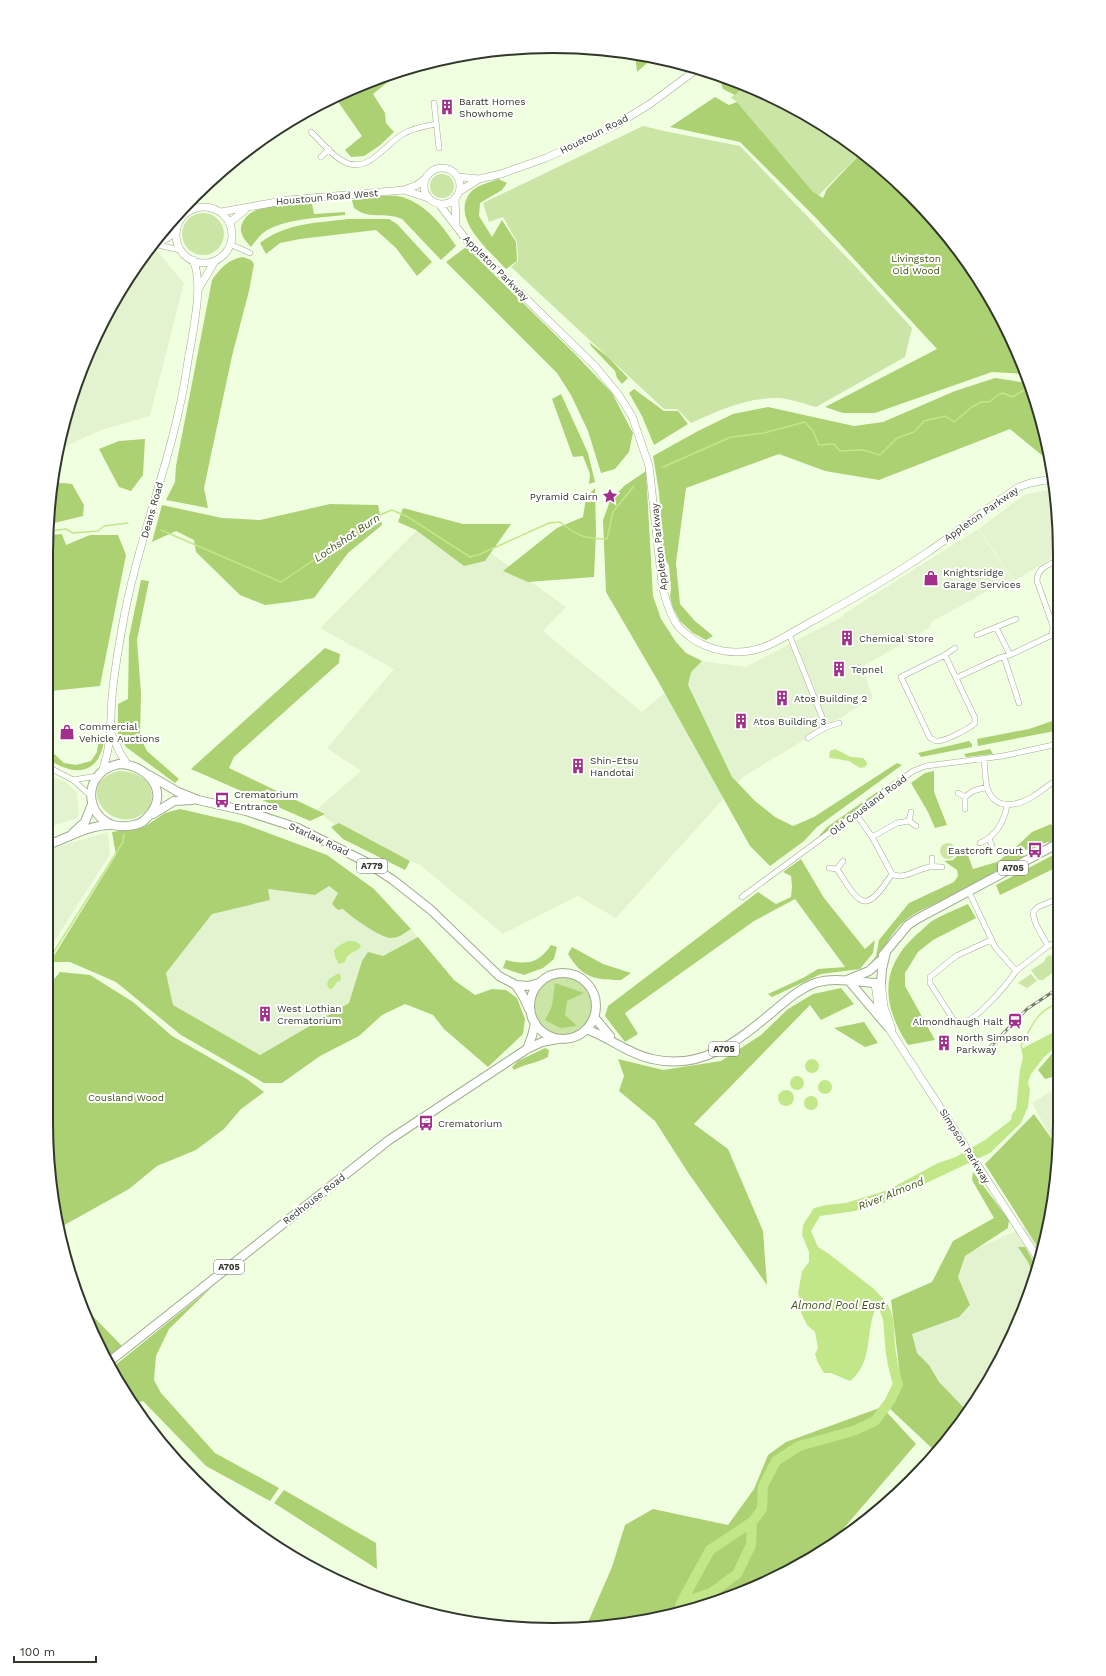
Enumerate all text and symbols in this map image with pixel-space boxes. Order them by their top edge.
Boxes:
place label: Baratt Homes Showhome [459,96,526,119]
building icon: Baratt Homes Showhome [438,98,456,116]
street label: Houstoun Road [558,112,630,156]
street label: Houstoun Road West [275,187,379,207]
street label: Appleton Parkway [461,233,532,304]
park label: Livingston Old Wood [891,253,941,276]
street label: Deans Road [139,481,165,539]
street label: Appleton Parkway [942,484,1021,544]
place icon: Pyramid Cairn [601,487,619,505]
place label: Pyramid Cairn [530,491,598,502]
street label: Appleton Parkway [649,502,669,591]
water label: Lochshot Burn [312,511,382,565]
place label: Knightsridge Garage Services [943,567,1021,590]
shop icon: Knightsridge Garage Services [922,569,940,587]
building icon: Chemical Store [838,629,856,647]
place label: Chemical Store [859,633,934,644]
building icon: Tepnel [830,660,848,678]
place label: Tepnel [851,664,883,675]
building icon: Atos Building 2 [773,689,791,707]
place label: Atos Building 2 [794,693,867,704]
building icon: Atos Building 3 [732,712,750,730]
place label: Atos Building 3 [753,716,826,727]
place label: Commercial Vehicle Auctions [79,721,160,744]
shop icon: Commercial Vehicle Auctions [58,723,76,741]
place label: Shin-Etsu Handotai [590,755,638,778]
building icon: Shin-Etsu Handotai [569,757,587,775]
street label: Old Cousland Road [827,772,909,838]
place label: Crematorium Entrance [234,789,298,812]
bus stop icon: Crematorium Entrance [213,791,231,809]
street label: Starlaw Road [287,820,351,858]
bus stop icon: Eastcroft Court [1026,841,1044,859]
place label: Eastcroft Court [948,845,1024,856]
road number: A779 [357,859,387,873]
road number: A705 [998,861,1028,875]
place label: West Lothian Crematorium [277,1003,342,1026]
building icon: West Lothian Crematorium [256,1005,274,1023]
station icon: Almondhaugh Halt [1006,1012,1024,1030]
place label: Almondhaugh Halt [912,1016,1004,1027]
place label: North Simpson Parkway [956,1032,1029,1055]
building icon: North Simpson Parkway [935,1034,953,1052]
road number: A705 [709,1042,739,1056]
park label: Cousland Wood [88,1092,164,1103]
street label: Simpson Parkway [938,1107,993,1186]
bus stop icon: Crematorium [417,1114,435,1132]
place label: Crematorium [438,1118,502,1129]
street label: Redhouse Road [281,1171,347,1227]
water label: River Almond [856,1175,927,1213]
road number: A705 [214,1260,244,1274]
water label: Almond Pool East [790,1299,886,1312]
scale bar [14,1638,96,1664]
text: 100 m [20,1645,55,1659]

